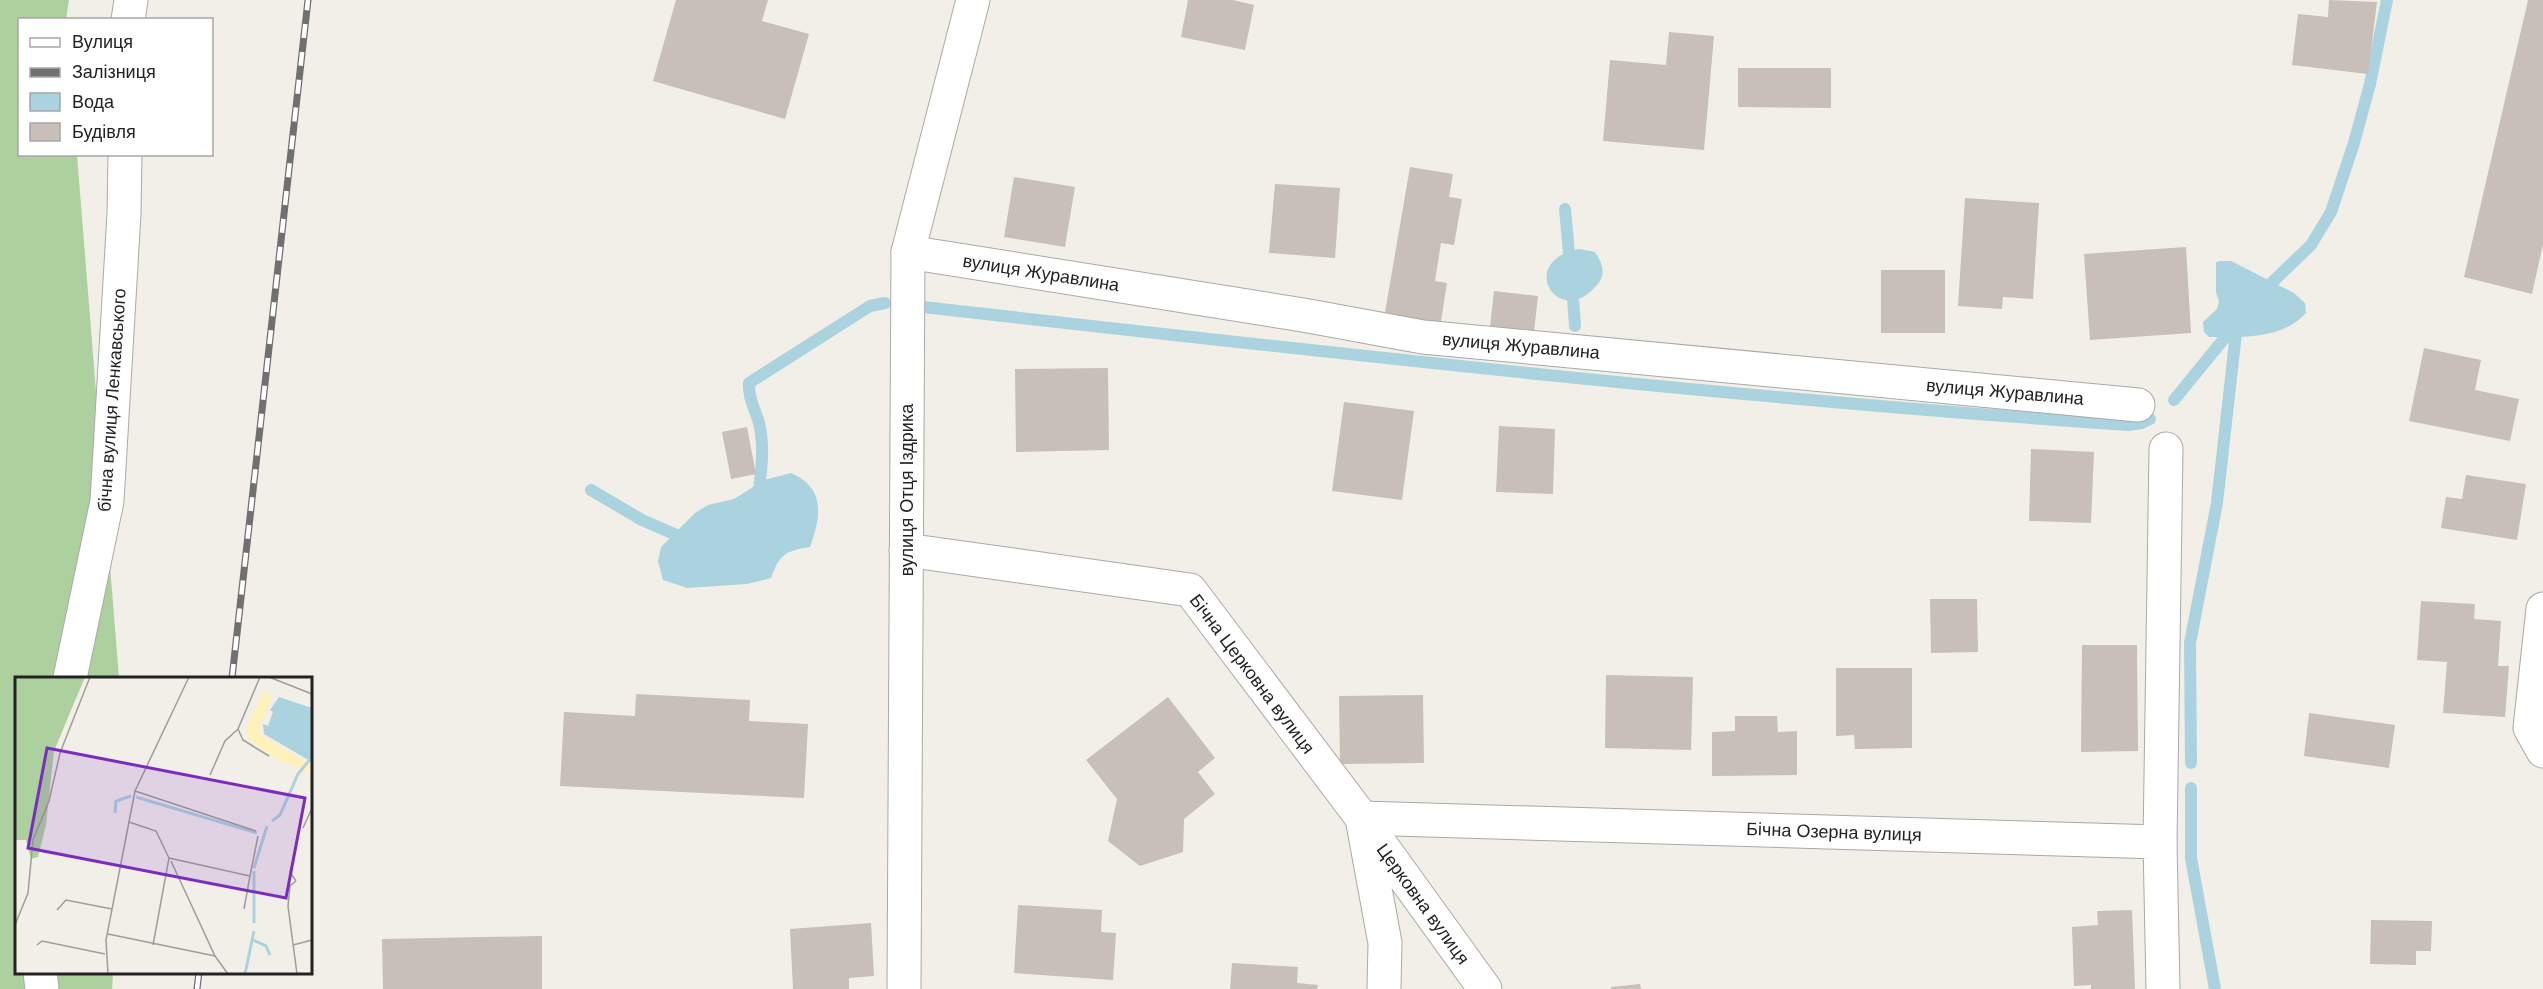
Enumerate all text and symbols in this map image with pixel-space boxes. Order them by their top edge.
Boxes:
legend [18,18,213,156]
text: Вулиця [72,32,133,52]
text: Залізниця [72,62,156,82]
text: Вода [72,92,115,112]
text: Будівля [72,122,136,142]
street label: вулиця Журавлина [961,251,1122,295]
street label: бічна вулиця Ленкавського [94,288,130,512]
street label: вулиця Журавлина [1441,329,1602,363]
street label: вулиця Журавлина [1925,375,2086,409]
street label: вулиця Отця Іздрика [897,403,917,576]
street label: Бічна Церковна вулиця [1185,590,1319,758]
inset map [15,677,312,974]
street label: Бічна Озерна вулиця [1746,819,1922,845]
street label: Церковна вулиця [1372,840,1474,968]

